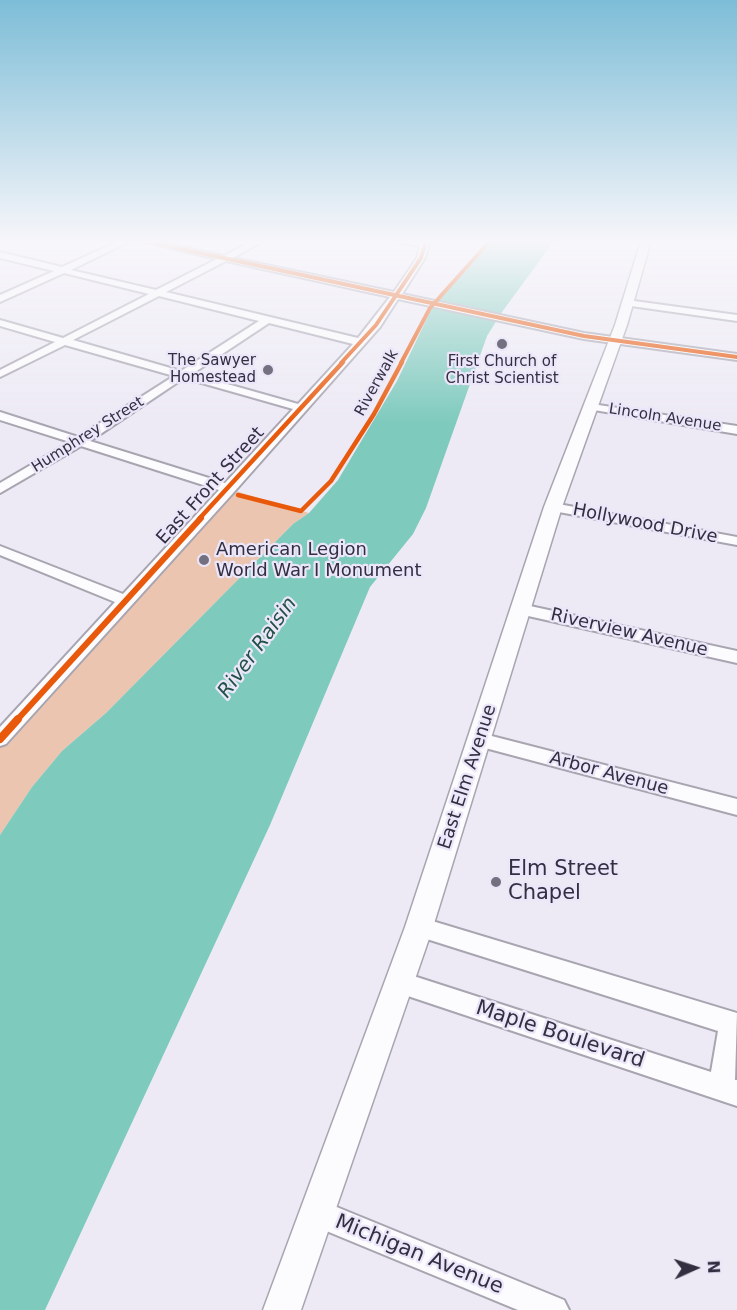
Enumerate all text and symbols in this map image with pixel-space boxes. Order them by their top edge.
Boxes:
marker: First Church of Christ Scientist [495,337,509,351]
street label: Riverwalk [351,347,403,419]
place label: The Sawyer Homestead [168,352,256,387]
place label: First Church of Christ Scientist [445,353,559,388]
marker: The Sawyer Homestead [261,363,275,377]
street label: Humphrey Street [29,393,147,477]
street label: Lincoln Avenue [607,400,723,436]
street label: East Front Street [153,423,269,549]
street label: Hollywood Drive [571,499,719,549]
place label: American Legion World War I Monument [216,539,422,582]
marker: American Legion World War I Monument [197,553,211,567]
water label: River Raisin [213,593,303,703]
street label: Riverview Avenue [548,604,710,662]
street label: East Elm Avenue [434,702,502,852]
street label: Arbor Avenue [547,748,671,800]
place label: Elm Street Chapel [508,857,618,907]
marker: Elm Street Chapel [489,875,503,889]
street label: Maple Boulevard [472,996,648,1074]
street label: Michigan Avenue [331,1210,507,1300]
north arrow [665,1238,725,1298]
text: N [704,1260,723,1274]

